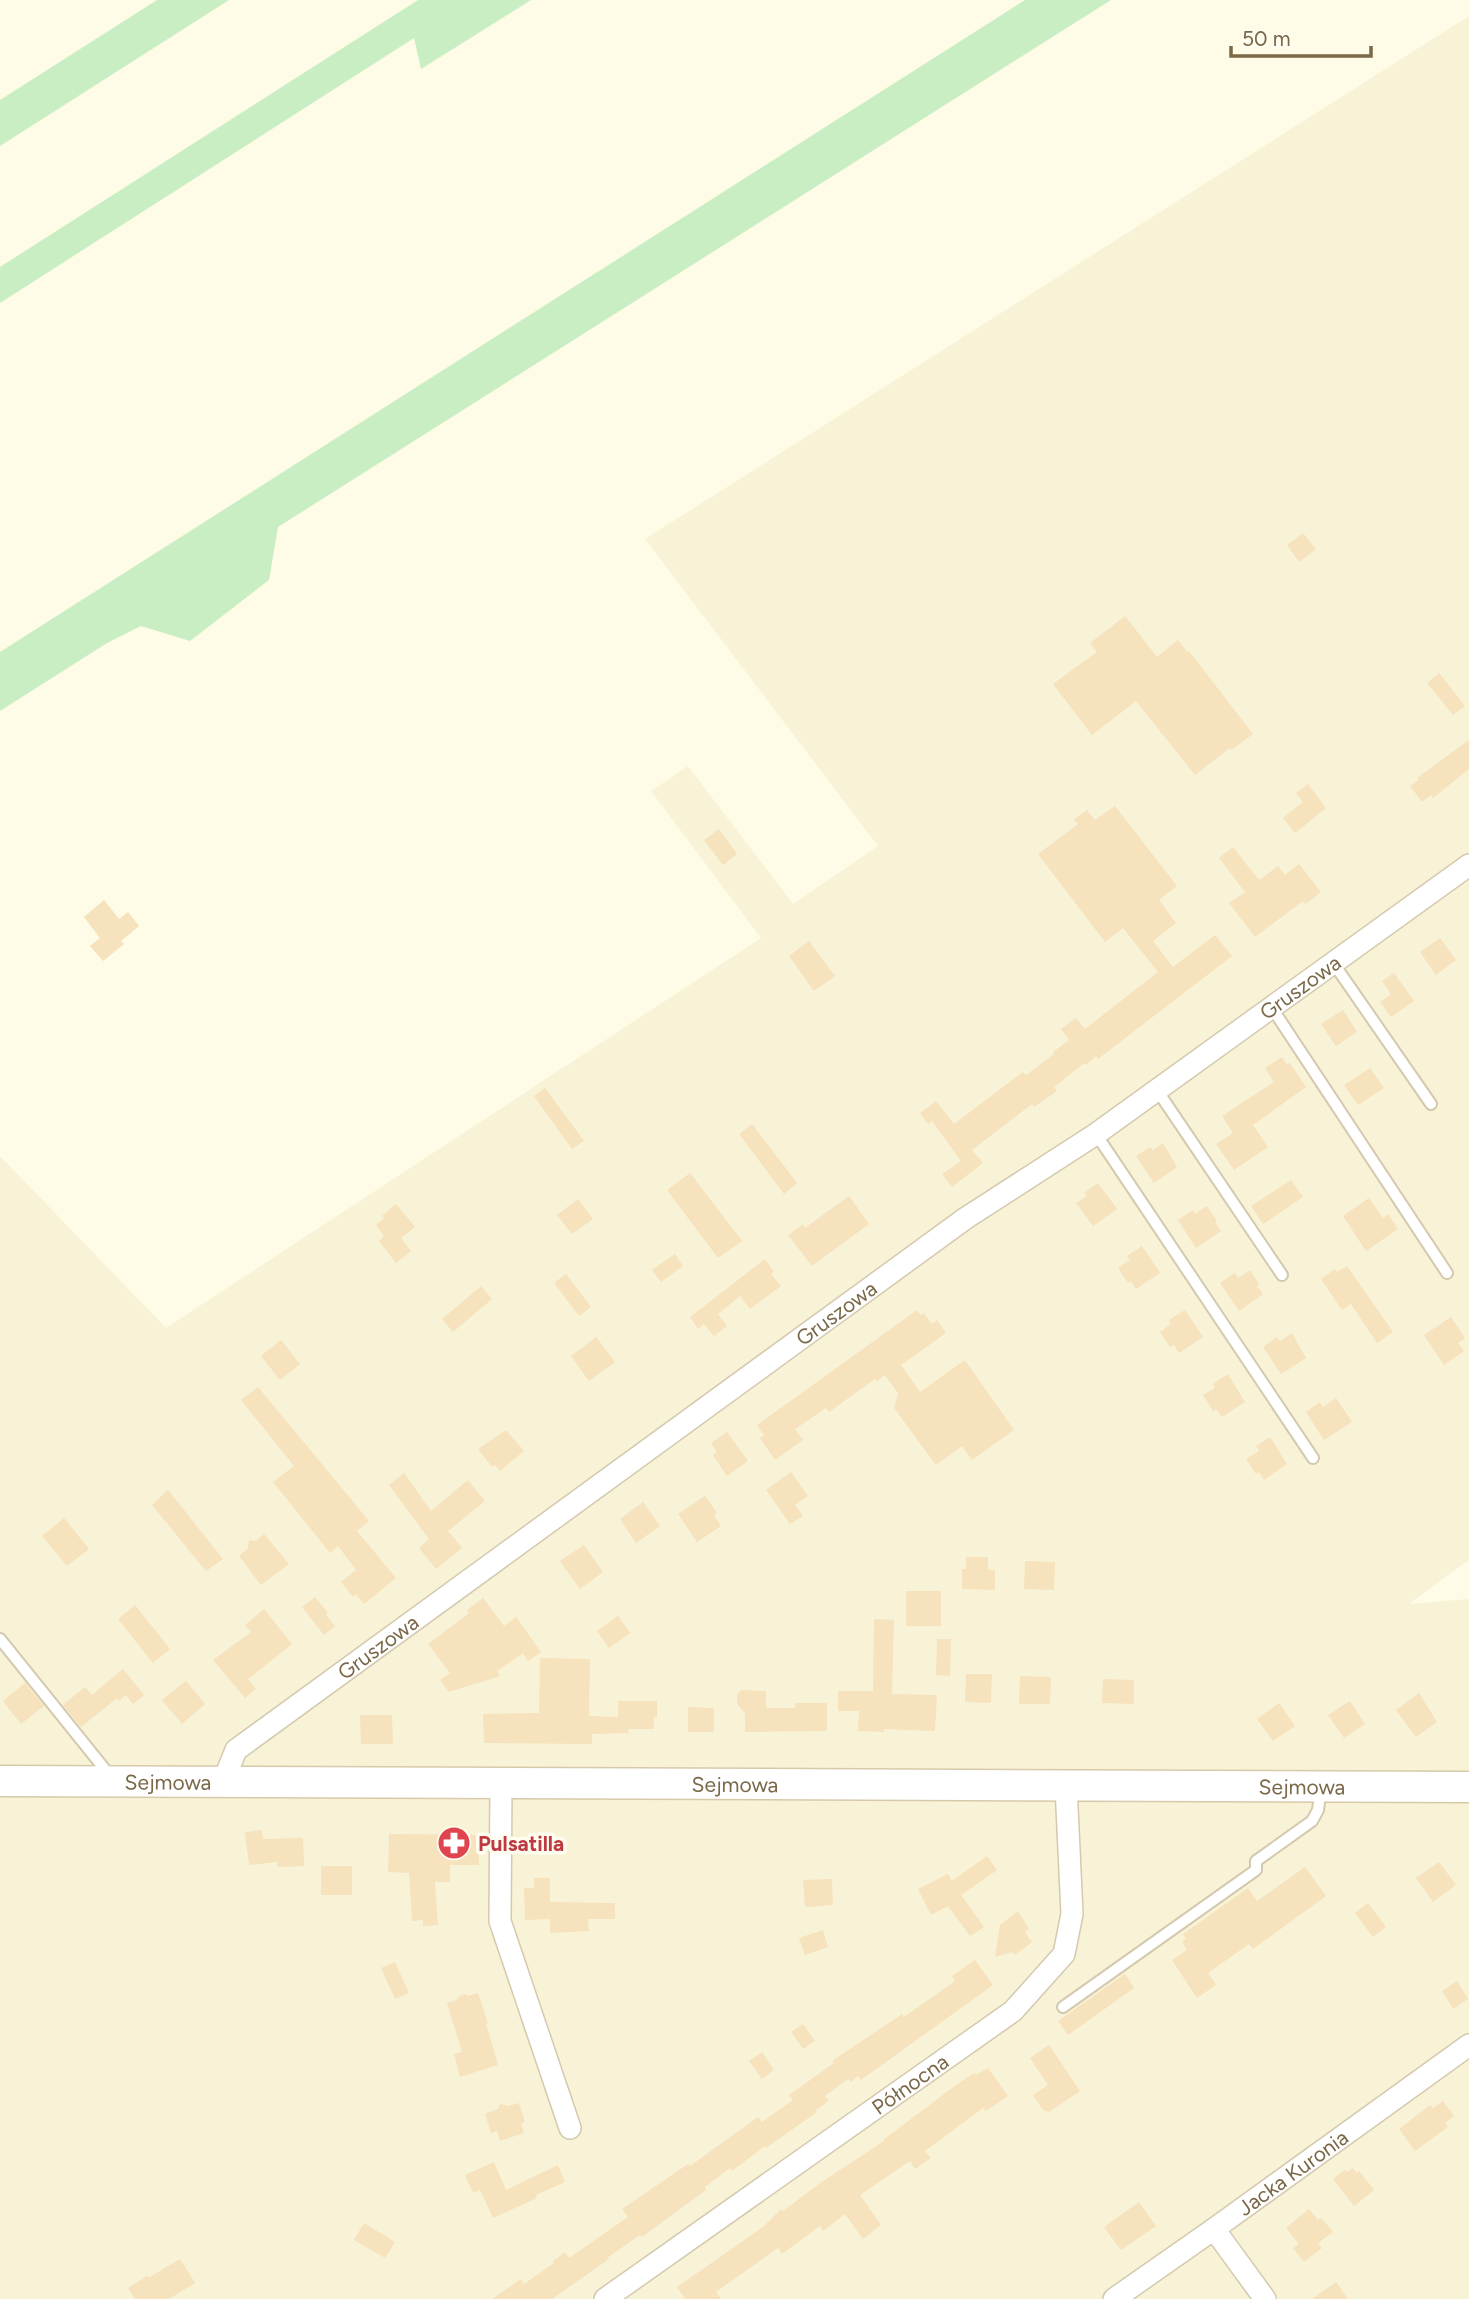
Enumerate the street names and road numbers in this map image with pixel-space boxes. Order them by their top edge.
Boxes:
street label: Gruszowa [1255,949,1345,1025]
street label: Gruszowa [791,1275,881,1350]
street label: Gruszowa [333,1609,423,1684]
street label: Sejmowa [125,1769,211,1794]
street label: Sejmowa [692,1771,778,1797]
street label: Sejmowa [1259,1774,1345,1799]
street label: Północna [867,2048,953,2119]
street label: Jacka Kuronia [1233,2124,1353,2220]

